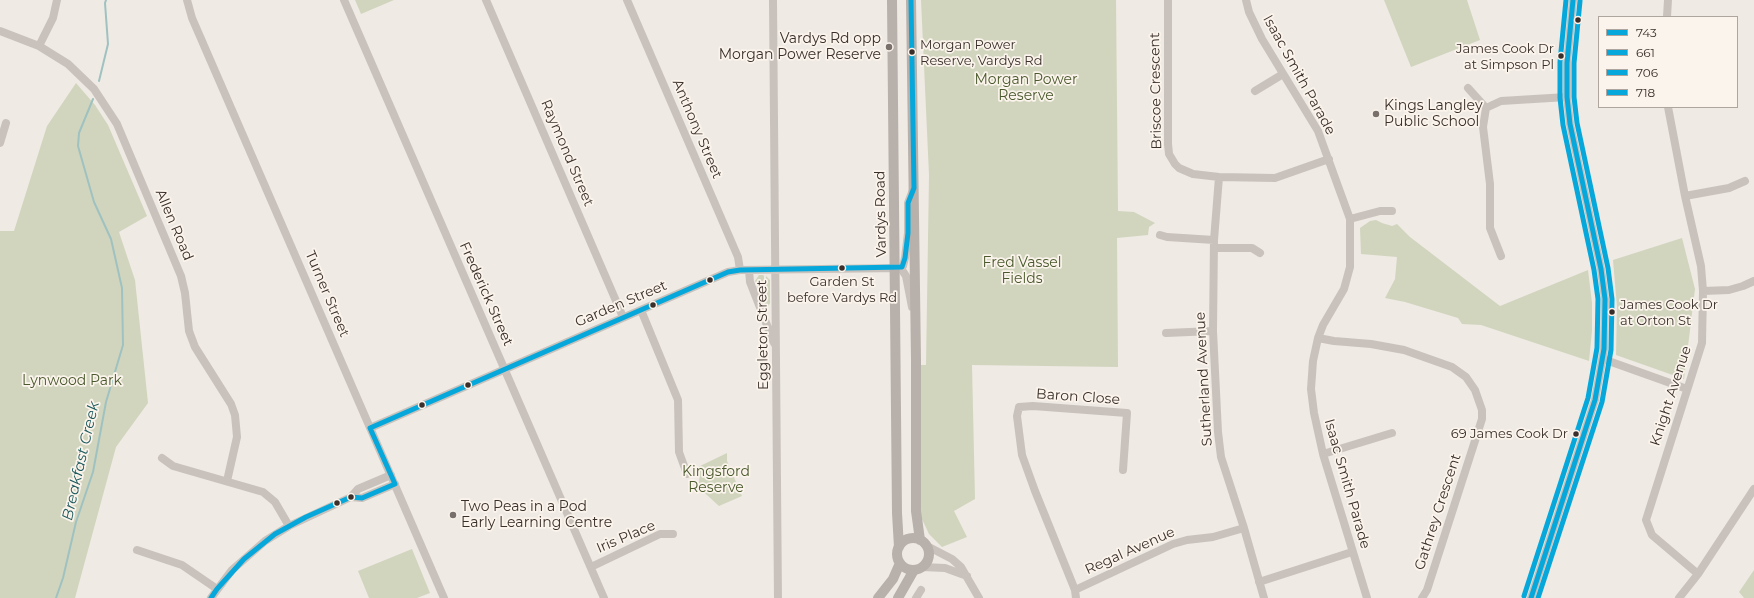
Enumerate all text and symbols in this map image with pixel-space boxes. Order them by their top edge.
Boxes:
street label: Isaac Smith Parade [1259,12,1339,138]
unlabelled marker [1573,15,1583,25]
legend [1598,16,1738,108]
text: 743 [1636,25,1657,40]
place label: Vardys Rd opp Morgan Power Reserve [719,31,881,64]
street label: Briscoe Crescent [1147,32,1165,150]
place label: Morgan Power Reserve, Vardys Rd [920,37,1042,68]
place label: James Cook Dr at Simpson Pl [1456,41,1554,72]
marker: Vardys Rd opp Morgan Power Reserve [884,42,894,52]
text: 661 [1636,45,1655,60]
marker: Morgan Power Reserve, Vardys Rd [907,47,917,57]
marker: James Cook Dr at Simpson Pl [1556,51,1566,61]
text: 706 [1636,65,1658,80]
park label: Morgan Power Reserve [974,72,1078,104]
street label: Anthony Street [669,77,725,181]
text: 718 [1636,85,1655,100]
street label: Raymond Street [537,97,597,209]
place label: Kings Langley Public School [1384,98,1483,130]
marker: Kings Langley Public School [1371,109,1381,119]
street label: Vardys Road [872,170,890,258]
street label: Allen Road [151,187,197,263]
street label: Frederick Street [456,239,516,349]
street label: Turner Street [301,248,353,340]
park label: Fred Vassel Fields [983,255,1061,288]
marker: Garden St before Vardys Rd [837,263,847,273]
place label: Garden St before Vardys Rd [787,274,897,305]
unlabelled marker [705,275,715,285]
street label: Garden Street [573,277,669,331]
street label: Eggleton Street [754,280,772,390]
place label: James Cook Dr at Orton St [1620,297,1718,328]
unlabelled marker [648,300,658,310]
marker: James Cook Dr at Orton St [1607,307,1617,317]
street label: Sutherland Avenue [1192,311,1216,447]
street label: Knight Avenue [1647,344,1695,448]
park label: Lynwood Park [22,373,122,389]
unlabelled marker [463,380,473,390]
street label: Baron Close [1036,386,1120,408]
water label: Breakfast Creek [59,400,103,522]
unlabelled marker [417,400,427,410]
street label: Isaac Smith Parade [1320,417,1374,551]
place label: 69 James Cook Dr [1451,426,1568,442]
marker: 69 James Cook Dr [1571,429,1581,439]
street label: Gathrey Crescent [1411,452,1465,572]
park label: Kingsford Reserve [682,464,750,496]
unlabelled marker [346,492,356,502]
unlabelled marker [332,498,342,508]
place label: Two Peas in a Pod Early Learning Centre [461,499,612,532]
marker: Two Peas in a Pod Early Learning Centre [448,510,458,520]
street label: Iris Place [594,517,658,557]
street label: Regal Avenue [1082,524,1178,578]

